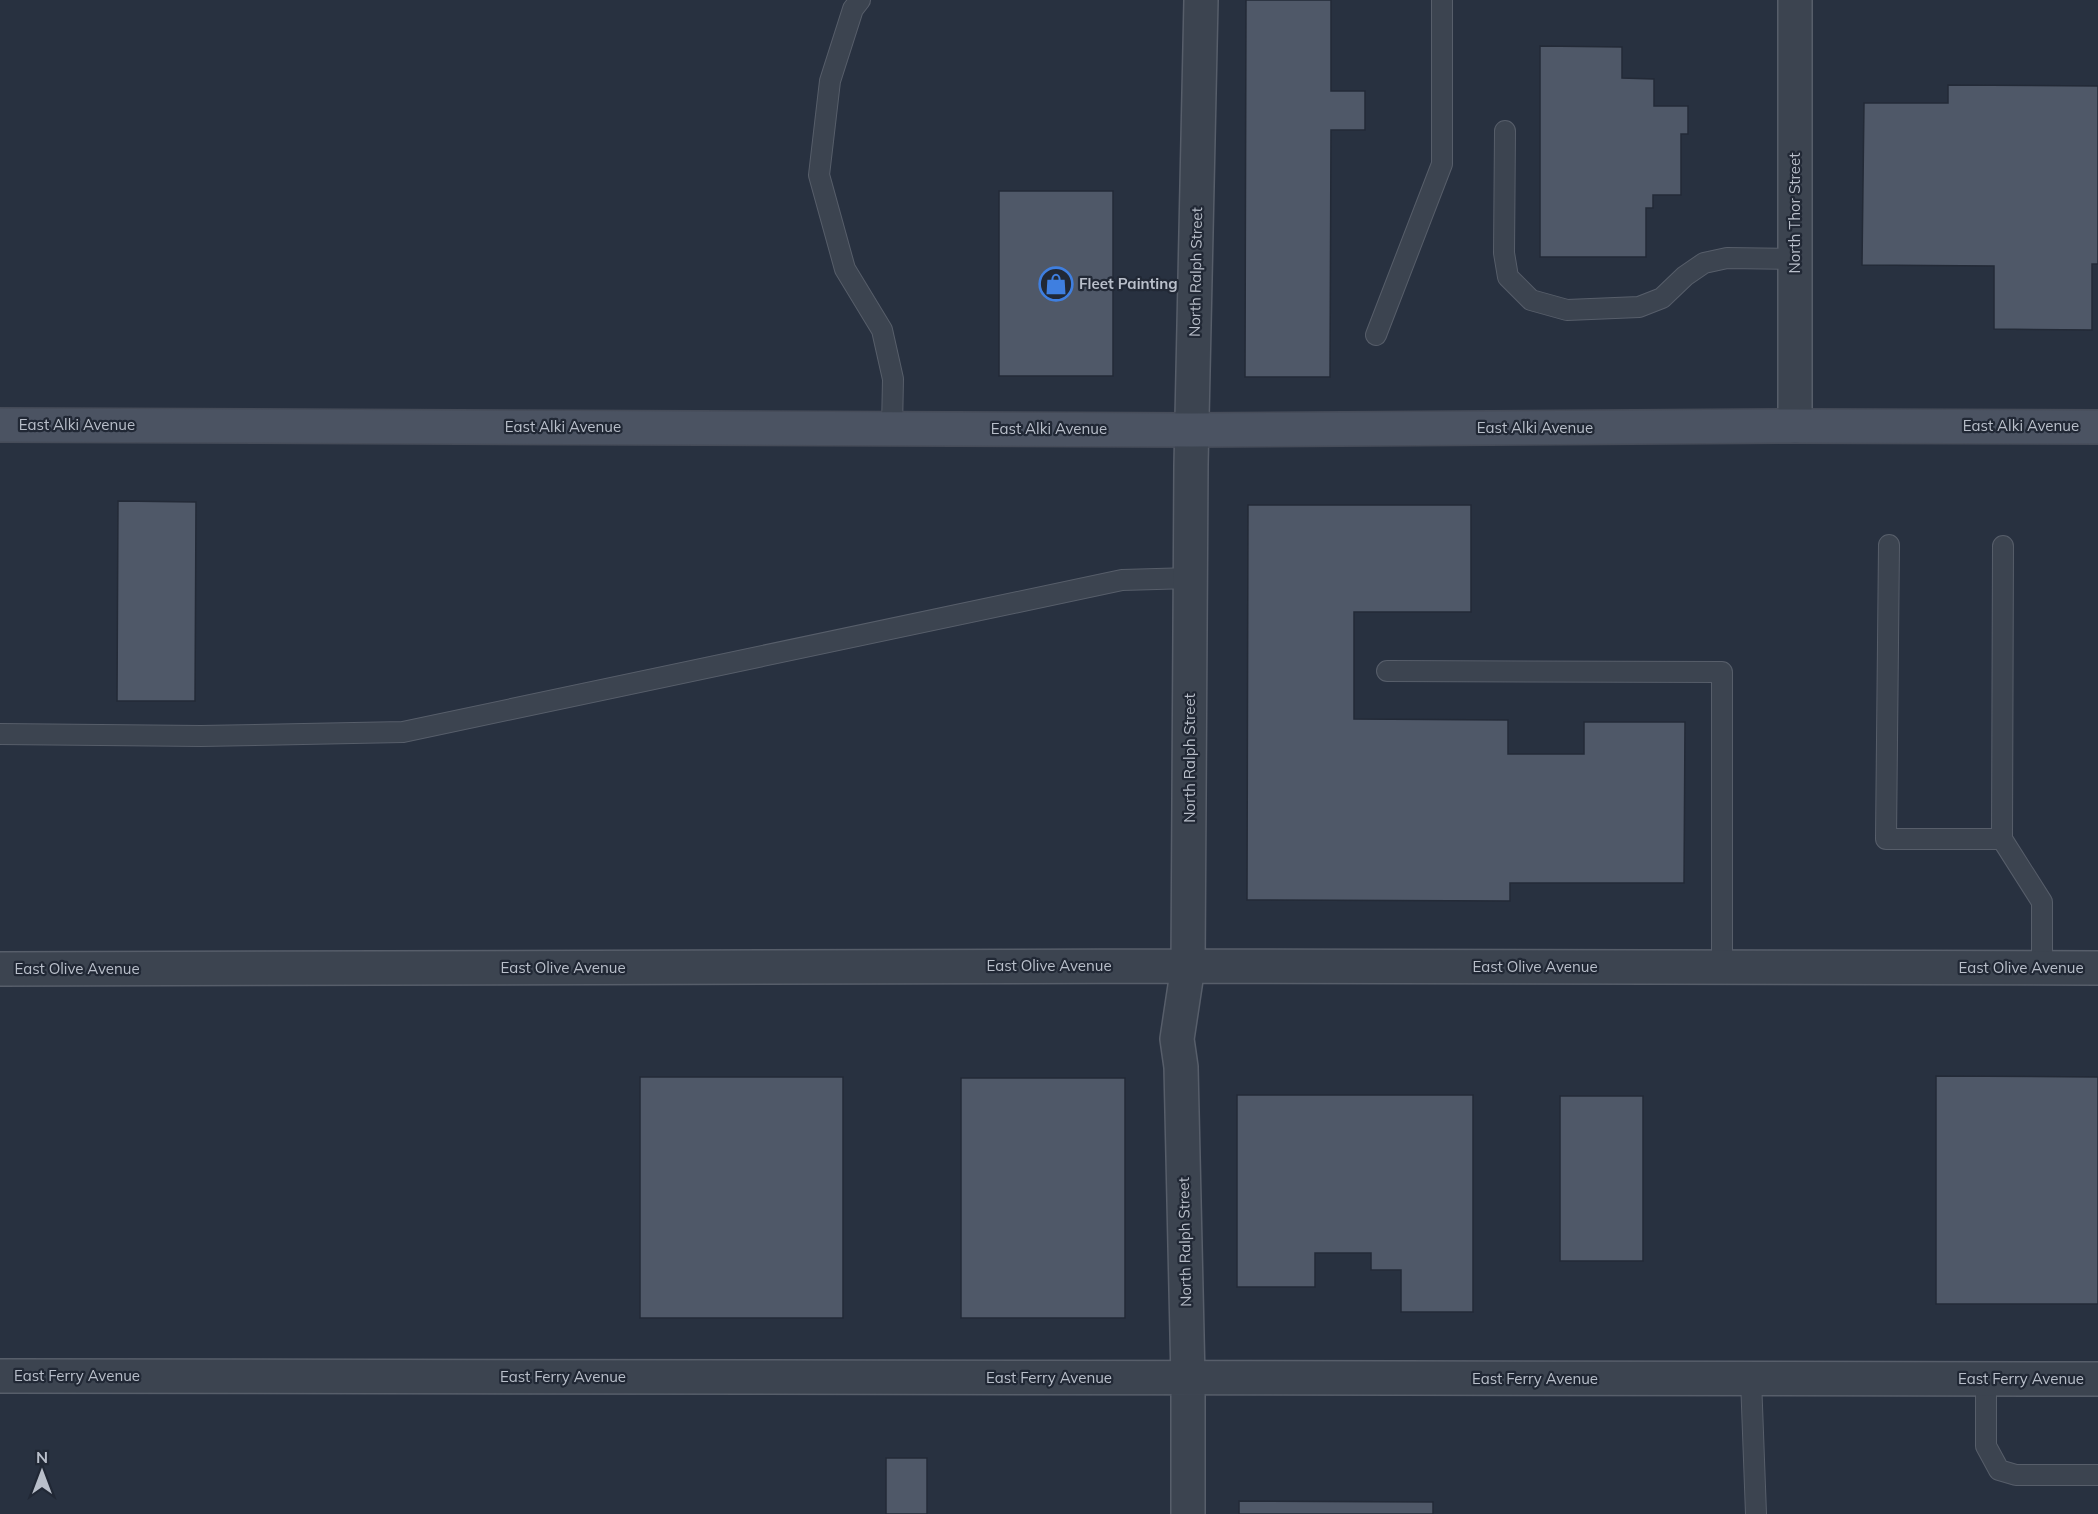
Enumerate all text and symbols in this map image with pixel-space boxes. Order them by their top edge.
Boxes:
street label: North Thor Street [1785,153,1804,273]
street label: North Ralph Street [1185,207,1206,337]
shop icon: Fleet Painting [1038,266,1074,302]
place label: Fleet Painting [1079,274,1178,293]
street label: East Alki Avenue [19,415,135,434]
street label: East Alki Avenue [1963,416,2079,435]
street label: East Alki Avenue [505,417,621,436]
street label: East Alki Avenue [1477,418,1593,437]
street label: East Alki Avenue [991,419,1107,438]
street label: North Ralph Street [1180,693,1199,823]
street label: East Olive Avenue [986,956,1112,975]
street label: East Olive Avenue [1472,957,1598,976]
street label: East Olive Avenue [500,958,626,977]
street label: East Olive Avenue [1958,958,2084,977]
street label: East Olive Avenue [14,959,140,978]
street label: North Ralph Street [1174,1177,1195,1307]
street label: East Ferry Avenue [14,1366,140,1385]
street label: East Ferry Avenue [500,1367,626,1386]
street label: East Ferry Avenue [986,1368,1112,1387]
street label: East Ferry Avenue [1472,1369,1598,1388]
street label: East Ferry Avenue [1958,1369,2084,1388]
north arrow [12,1442,72,1502]
text: N [36,1447,48,1467]

